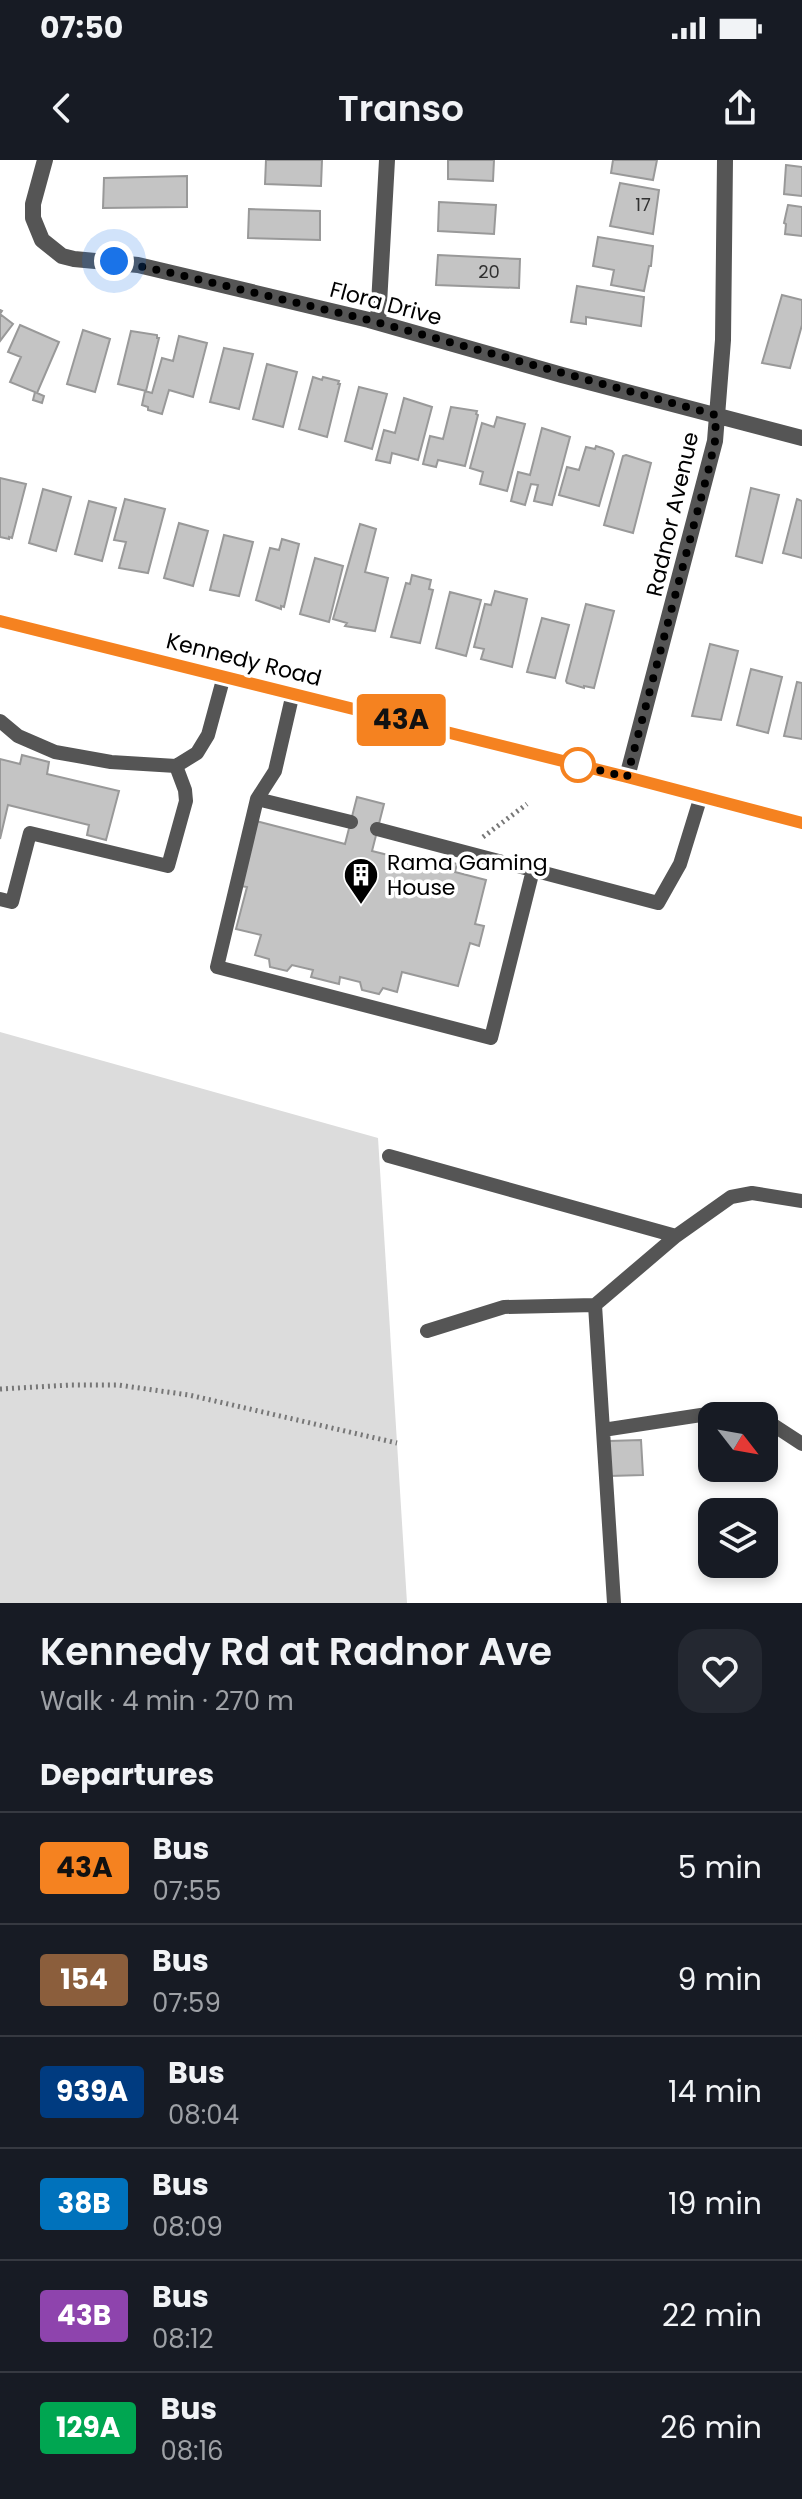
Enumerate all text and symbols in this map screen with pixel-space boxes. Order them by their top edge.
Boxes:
text: 07:50 [40,6,123,49]
text: Transo [338,83,464,134]
icon: back [40,86,84,130]
icon: share [718,86,762,130]
house number: 17 [635,192,651,217]
your location [94,241,134,281]
house number: 20 [478,259,500,284]
street label: Flora Drive [326,274,445,333]
street label: Radnor Avenue [638,429,706,599]
street label: Kennedy Road [163,625,325,694]
line badge: 43A [355,694,447,746]
text: 43A [373,700,429,739]
unlabelled marker [561,748,595,782]
place label: Rama Gaming House [387,847,548,903]
building icon: Rama Gaming House [342,856,380,906]
north arrow [698,1402,778,1482]
map controls [698,1402,778,1578]
button: layers [698,1498,778,1578]
text: Kennedy Rd at Radnor Ave [40,1625,552,1678]
button: heart [678,1629,762,1713]
text: Walk · 4 min · 270 m [40,1683,294,1719]
text: Departures [40,1753,214,1796]
text: Bus [153,1827,209,1870]
text: 5 min [678,1846,762,1889]
text: 43A [56,1848,113,1887]
text: 07:55 [153,1873,221,1909]
text: Bus [152,1939,209,1982]
text: 9 min [678,1958,762,2001]
text: 154 [60,1960,108,1999]
text: 07:59 [152,1985,221,2021]
text: Bus [168,2051,225,2094]
text: 14 min [668,2070,762,2113]
text: 939A [56,2072,128,2111]
text: 08:04 [168,2097,239,2133]
text: Bus [152,2163,209,2206]
text: 19 min [668,2182,762,2225]
text: 38B [57,2184,111,2223]
text: 08:09 [152,2209,223,2245]
text: Bus [152,2275,209,2318]
text: 22 min [662,2294,762,2337]
text: 43B [57,2296,111,2335]
text: 08:12 [152,2321,214,2357]
text: Bus [160,2387,217,2430]
text: 26 min [660,2406,762,2449]
text: 129A [56,2408,120,2447]
text: 08:16 [160,2433,223,2469]

